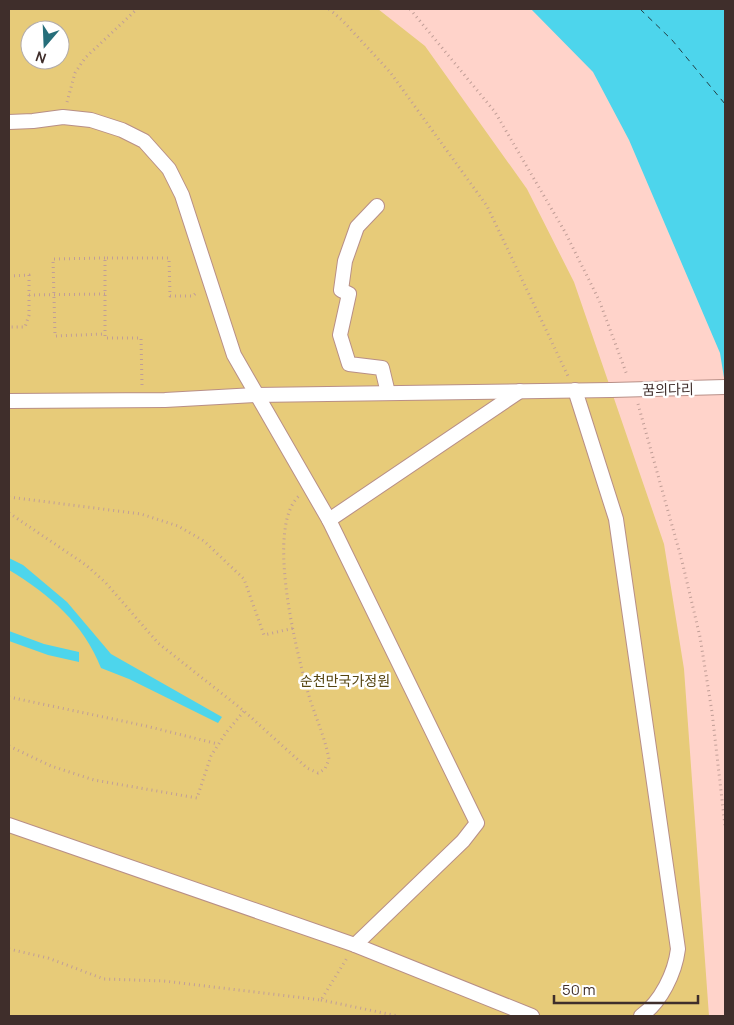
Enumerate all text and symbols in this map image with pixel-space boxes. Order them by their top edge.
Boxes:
north arrow [20,20,70,70]
text: N [33,47,48,68]
street label: 꿈의다리 [642,379,694,399]
park label: 순천만국가정원 [300,671,390,690]
scale bar [554,972,698,1004]
text: 50 m [562,979,596,1000]

